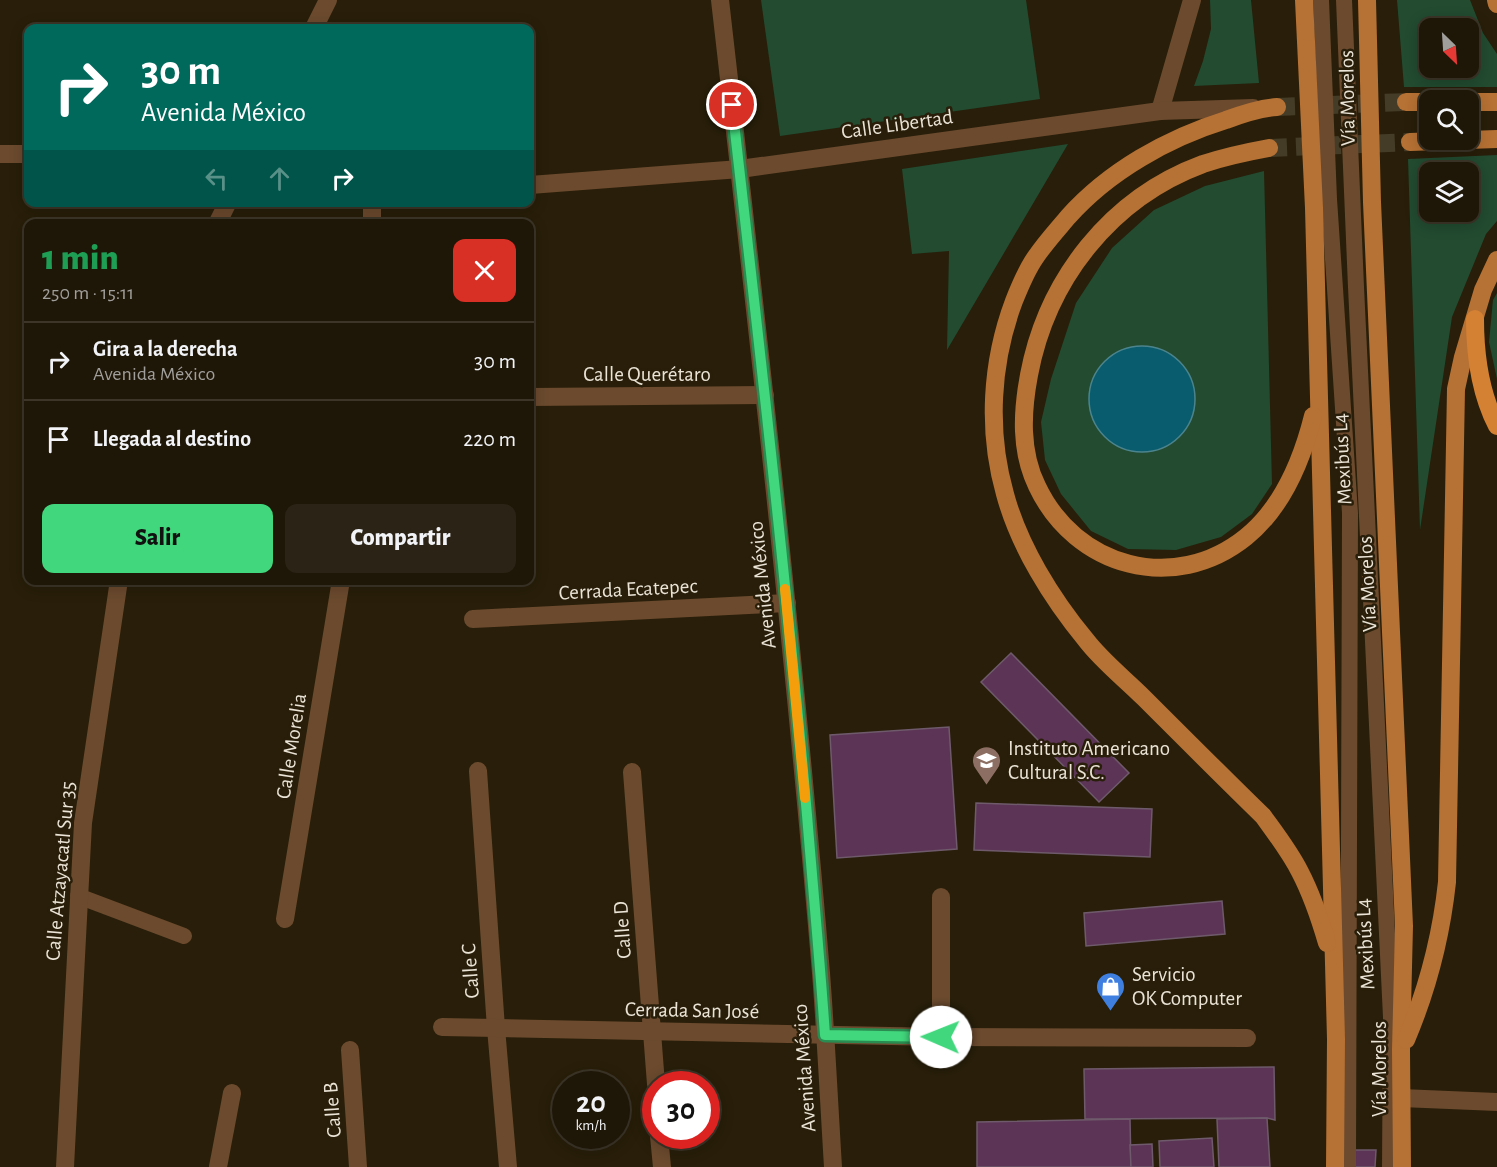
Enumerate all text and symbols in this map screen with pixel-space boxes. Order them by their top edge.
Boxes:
north arrow [1419,18,1479,78]
map controls [1419,18,1479,222]
icon: right [42,48,120,126]
text: 30 m [141,50,221,92]
street label: Vía Morelos [1336,50,1359,146]
pin [706,79,757,130]
icon: arrive [715,88,748,121]
button: search [1419,90,1479,150]
text: Avenida México [141,99,306,126]
street label: Calle Libertad [840,106,954,143]
icon: left [200,162,233,195]
icon: ahead [263,162,296,195]
icon: right [326,162,359,195]
button: layers [1419,162,1479,222]
button: close [453,239,516,302]
text: 1 min [42,240,119,276]
text: 250 m · 15:11 [42,283,134,303]
text: Gira a la derecha [93,338,238,360]
icon: right [42,345,75,378]
text: 30 m [474,350,516,372]
text: Avenida México [93,364,215,384]
street label: Calle Querétaro [583,364,711,385]
street label: Mexibús L4 [1330,413,1355,505]
icon: arrive [42,423,75,456]
text: Llegada al destino [93,428,251,450]
text: 220 m [463,428,516,450]
button: Salir [42,504,273,573]
button: Compartir [285,504,516,573]
street label: Avenida México [745,520,780,650]
street label: Vía Morelos [1354,535,1380,632]
street label: Cerrada Ecatepec [558,575,698,604]
street label: Calle Morelia [273,691,310,800]
place label: Instituto Americano Cultural S.C. [1008,738,1170,783]
school or university icon: Instituto Americano Cultural S.C. [971,744,1003,786]
street label: Calle Atzayacatl Sur 35 [42,780,79,962]
street label: Mexibús L4 [1353,898,1378,990]
street label: Calle D [610,900,635,959]
street label: Calle C [458,943,483,999]
place label: Servicio OK Computer [1132,964,1242,1009]
shop icon: Servicio OK Computer [1095,970,1127,1012]
street label: Cerrada San José [625,999,759,1022]
street label: Avenida México [790,1003,819,1133]
position arrow [909,1005,973,1069]
street label: Vía Morelos [1369,1021,1390,1117]
speed limit sign: 30 [642,1071,720,1149]
street label: Calle B [320,1082,345,1138]
text: 20 [576,1088,606,1118]
text: km/h [576,1118,606,1133]

